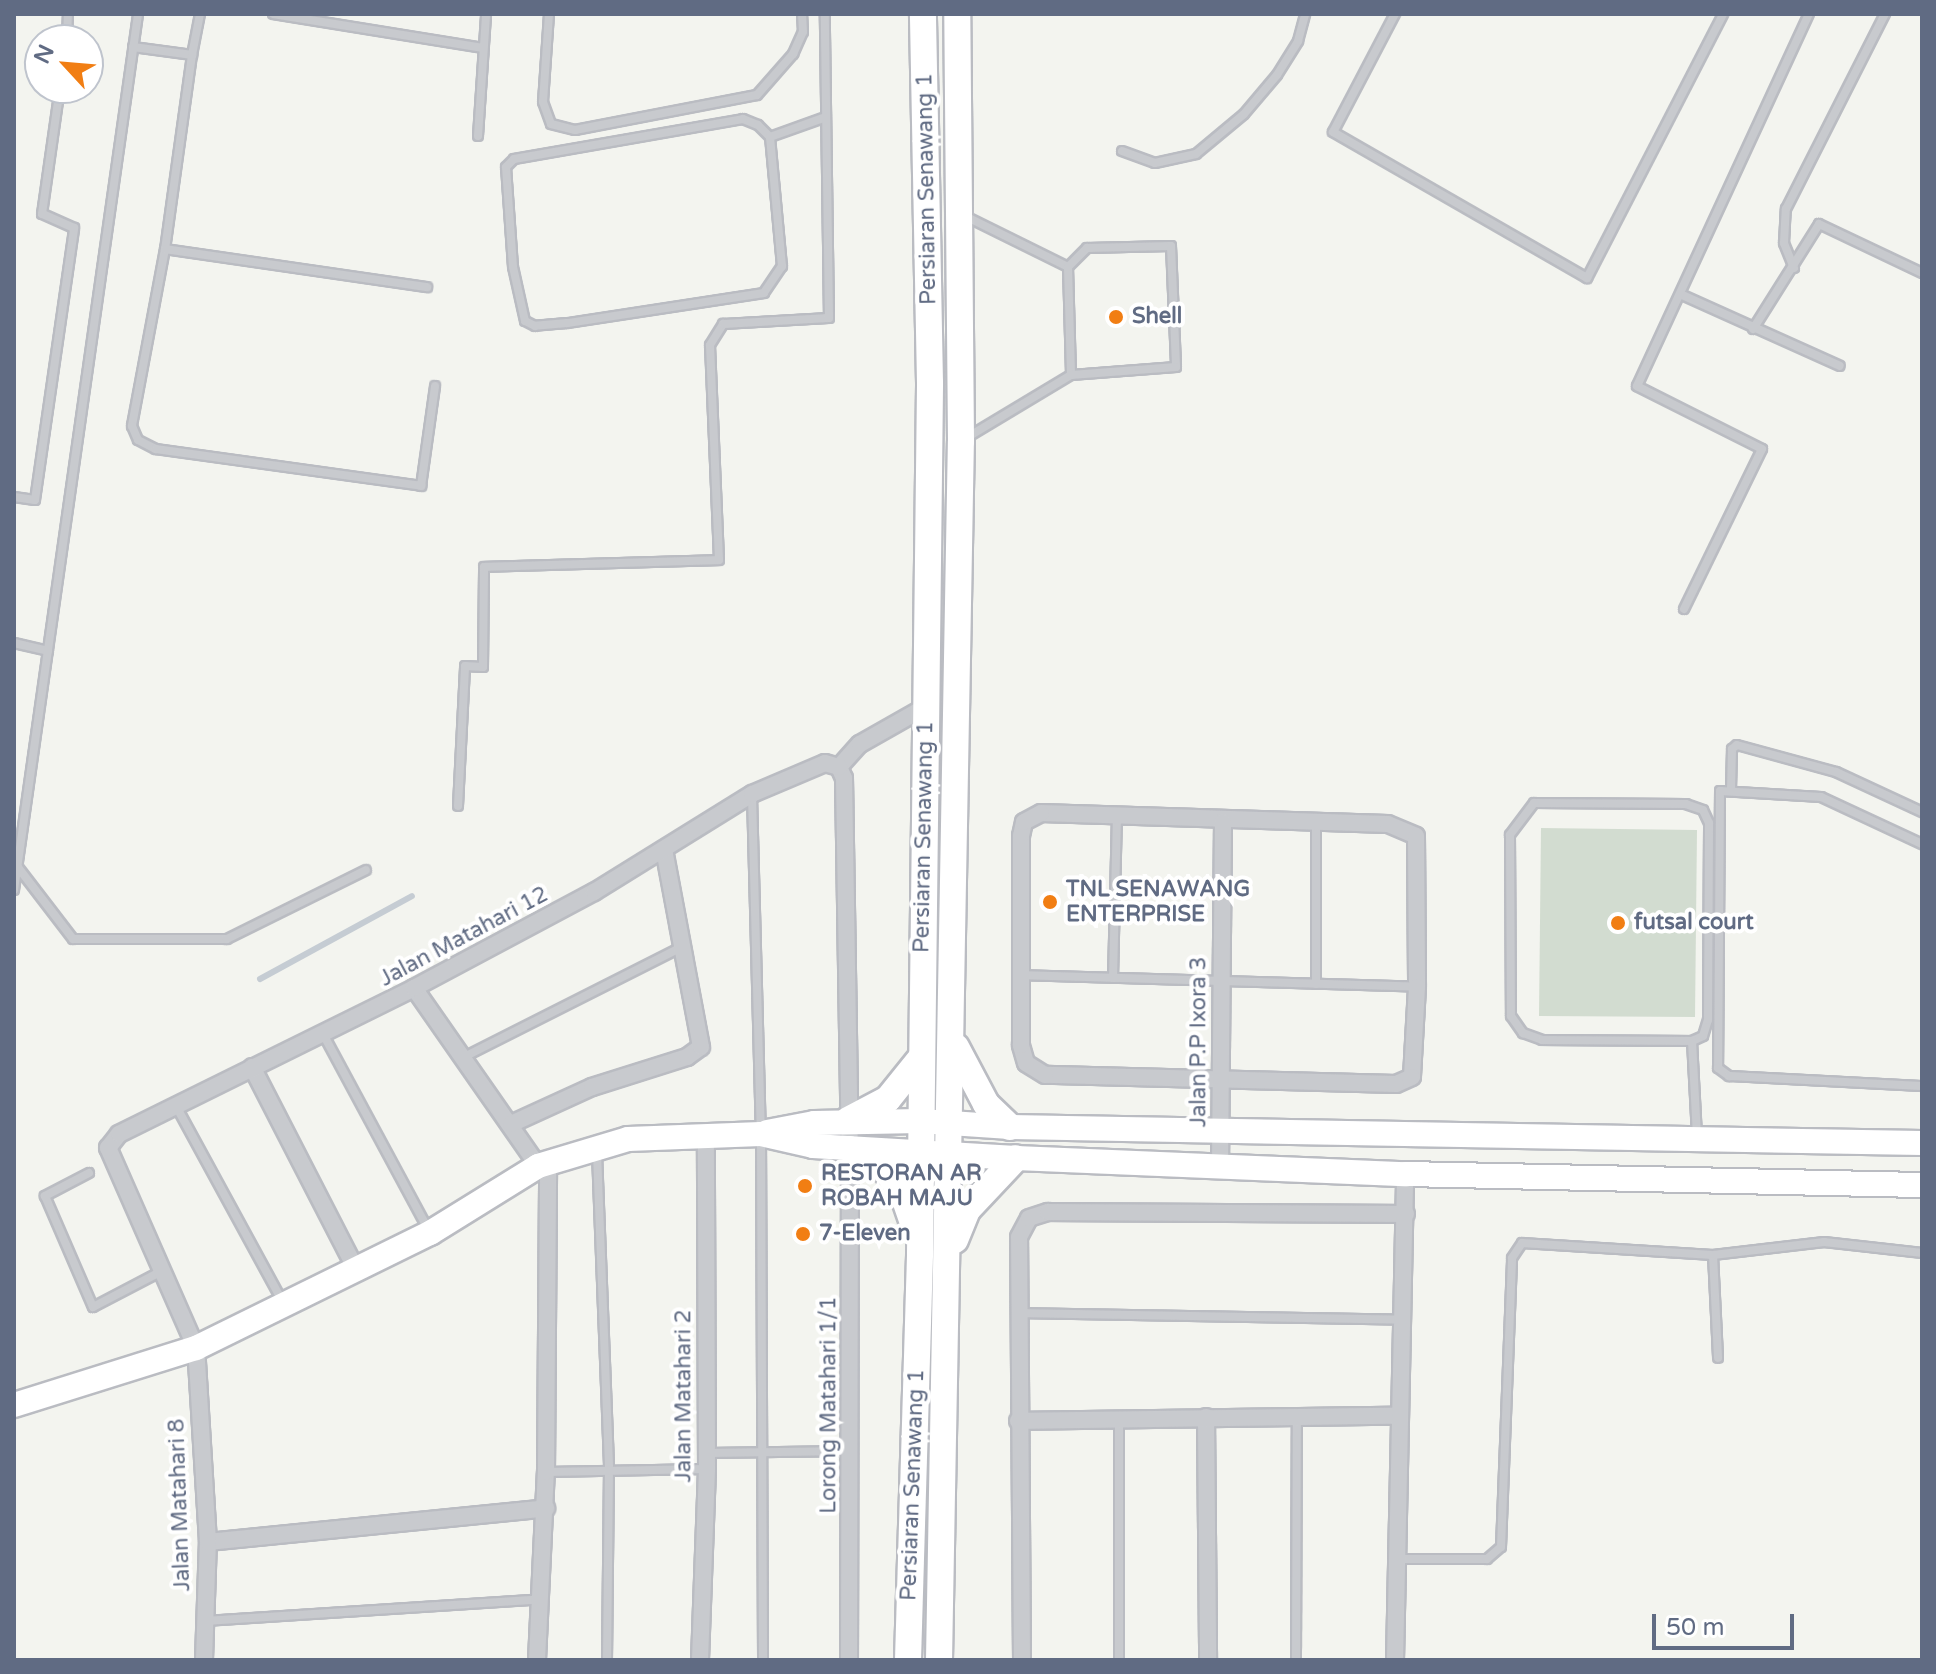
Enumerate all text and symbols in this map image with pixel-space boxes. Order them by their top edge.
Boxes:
north arrow [24,24,104,104]
text: N [29,41,60,68]
street label: Persiaran Senawang 1 [912,73,942,305]
place label: Shell [1132,304,1182,330]
marker: Shell [1107,308,1125,326]
street label: Persiaran Senawang 1 [909,721,939,953]
place label: TNL SENAWANG ENTERPRISE [1066,876,1250,928]
street label: Jalan Matahari 12 [375,882,553,992]
marker: TNL SENAWANG ENTERPRISE [1041,893,1059,911]
place label: futsal court [1634,910,1754,936]
marker: futsal court [1609,914,1627,932]
street label: Jalan P.P Ixora 3 [1186,957,1212,1127]
place label: RESTORAN AR ROBAH MAJU [821,1160,982,1212]
marker: RESTORAN AR ROBAH MAJU [796,1177,814,1195]
place label: 7-Eleven [819,1221,911,1247]
marker: 7-Eleven [794,1225,812,1243]
street label: Lorong Matahari 1/1 [816,1296,842,1514]
street label: Jalan Matahari 2 [671,1310,697,1482]
street label: Persiaran Senawang 1 [896,1369,930,1601]
street label: Jalan Matahari 8 [164,1418,196,1592]
scale bar [1656,1598,1798,1648]
text: 50 m [1666,1613,1724,1642]

